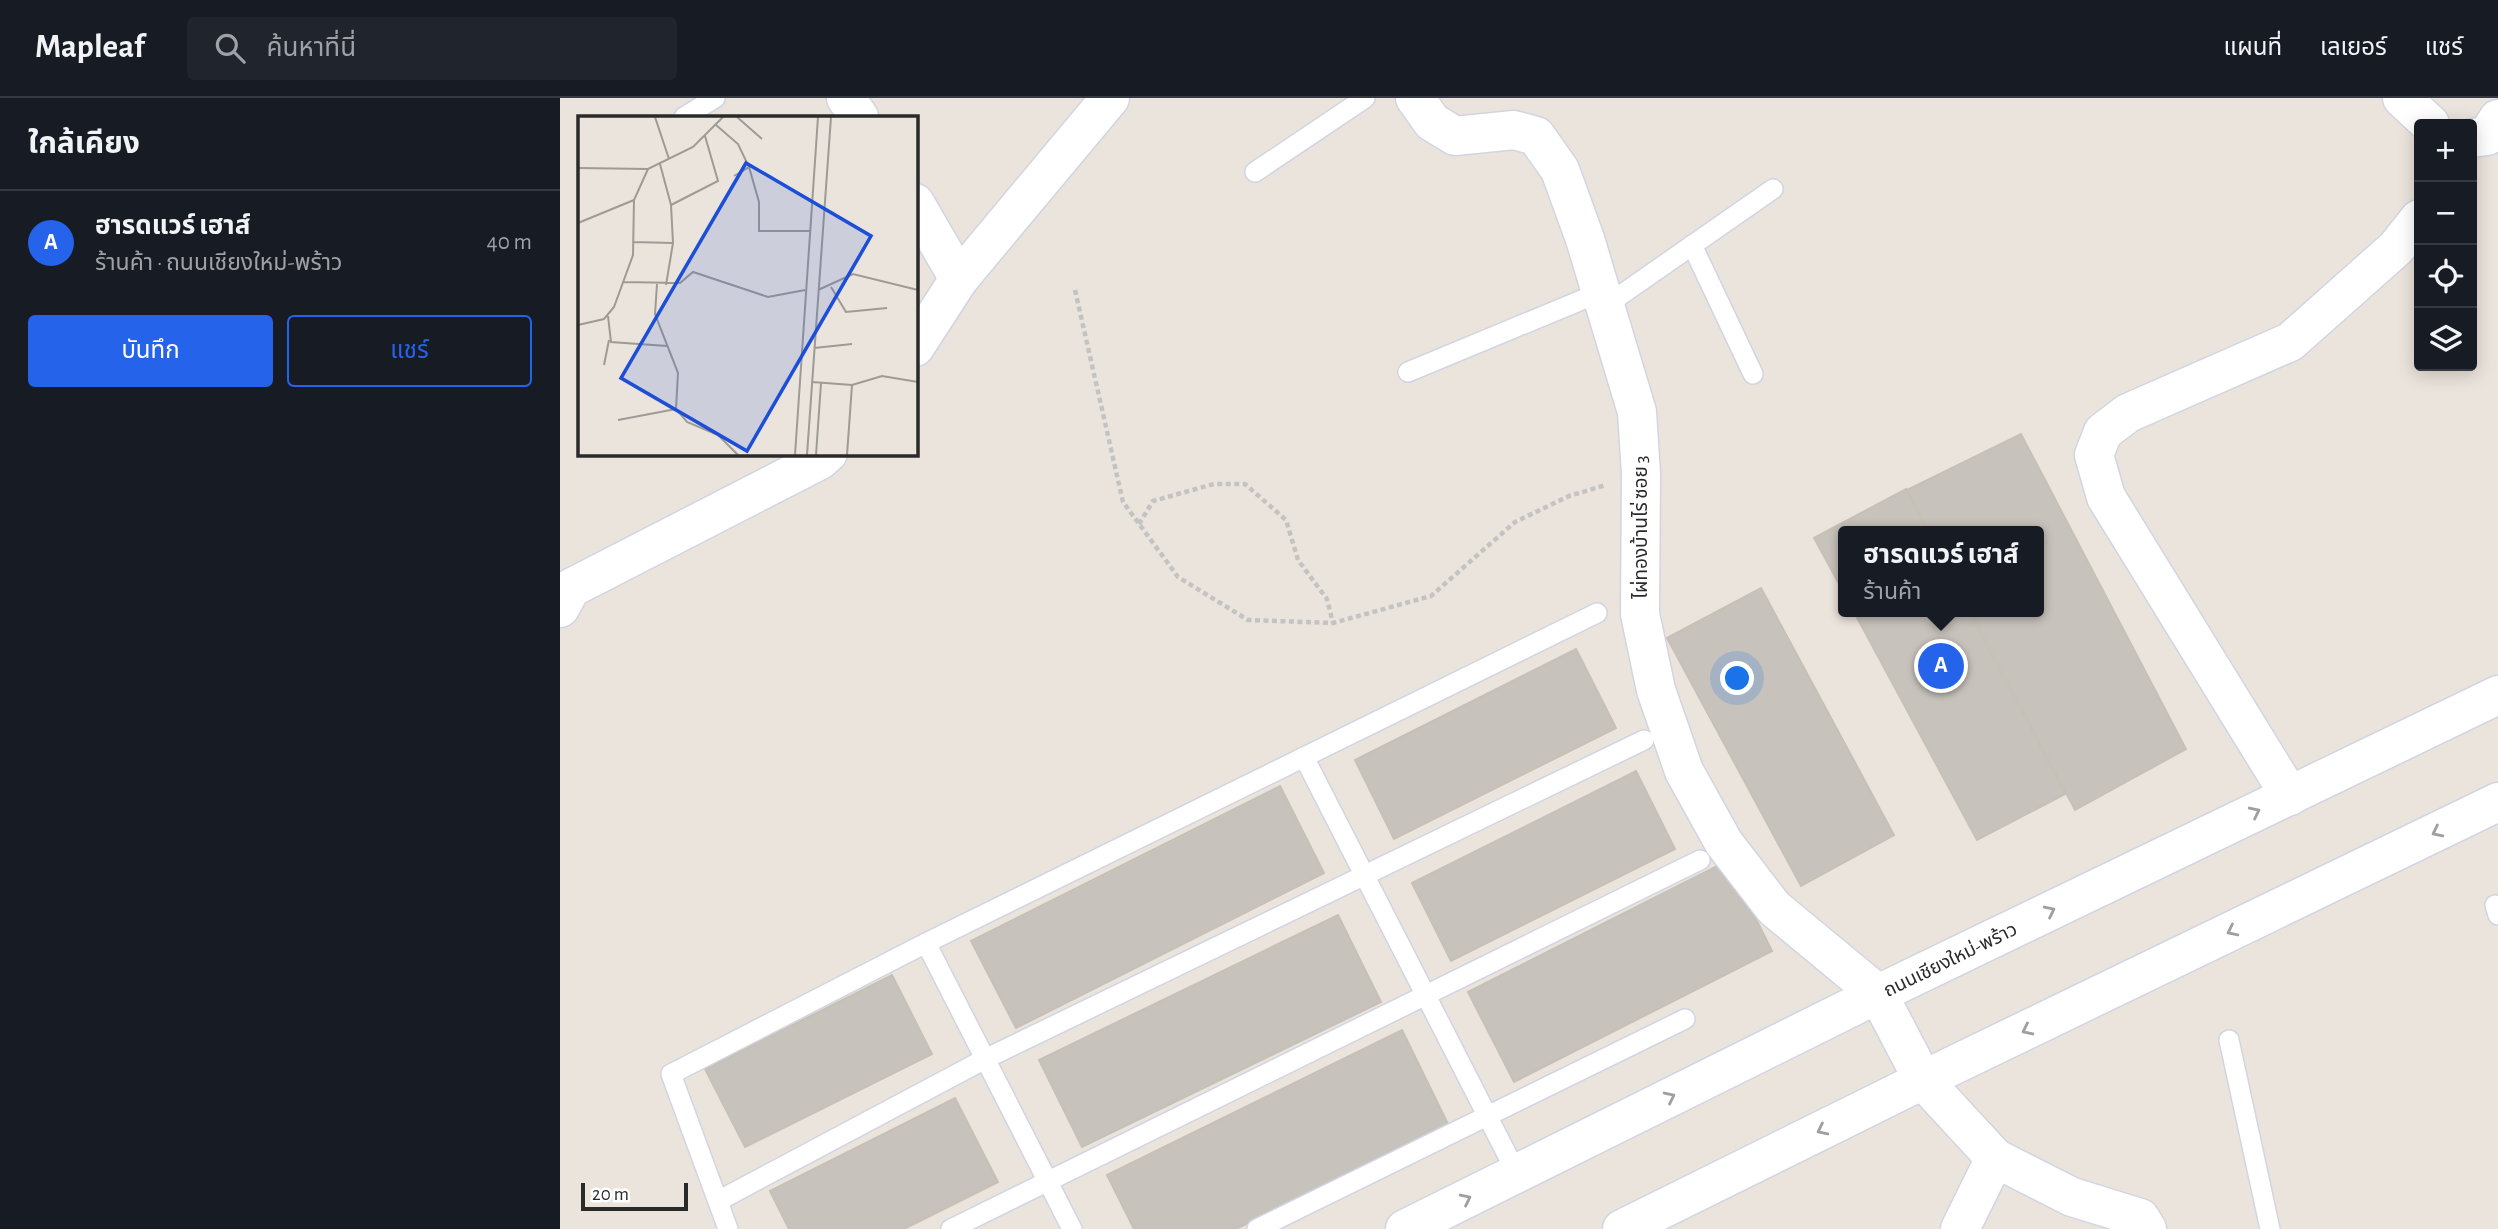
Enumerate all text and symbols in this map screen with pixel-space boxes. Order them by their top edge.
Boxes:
search box [187,17,677,80]
icon: search [211,29,249,67]
text: Mapleaf [35,31,145,64]
text: ค้นหาที่นี่ [267,35,356,61]
text: แผนที่ [2224,36,2282,60]
text: เลเยอร์ [2320,36,2387,60]
text: แชร์ [2425,36,2463,60]
inset map [578,116,917,455]
map controls [2414,119,2477,371]
button: + [2414,119,2477,182]
text: ใกล้เคียง [28,129,140,159]
button: − [2414,182,2477,245]
text: ฮารดแวร์ เฮาส์ [95,213,250,239]
text: A [44,231,58,254]
text: 40 m [487,231,532,254]
button: locate [2414,245,2477,308]
text: ร้านค้า · ถนนเชียงใหม่-พร้าว [95,252,342,275]
button: layers [2414,308,2477,371]
button: บันทึก [28,315,273,387]
button: แชร์ [287,315,532,387]
street label: ไผ่ทองบ้านไร่ ซอย 3 [1629,455,1651,600]
popup [1838,526,2044,617]
text: ฮารดแวร์ เฮาส์ [1863,542,2019,568]
text: ร้านค้า [1863,581,1921,604]
pin: A [1918,640,1964,692]
your location [1720,661,1754,695]
one-way arrow [2248,807,2260,821]
one-way arrow [2431,824,2444,838]
one-way arrow [2043,905,2055,919]
street label: ถนนเชียงใหม่-พร้าว [1880,917,2020,1001]
one-way arrow [2227,923,2239,937]
one-way arrow [2022,1021,2034,1035]
one-way arrow [1663,1092,1675,1106]
one-way arrow [1817,1121,1829,1135]
scale bar [581,1180,688,1212]
text: 20 m [592,1185,629,1204]
one-way arrow [1459,1193,1471,1207]

